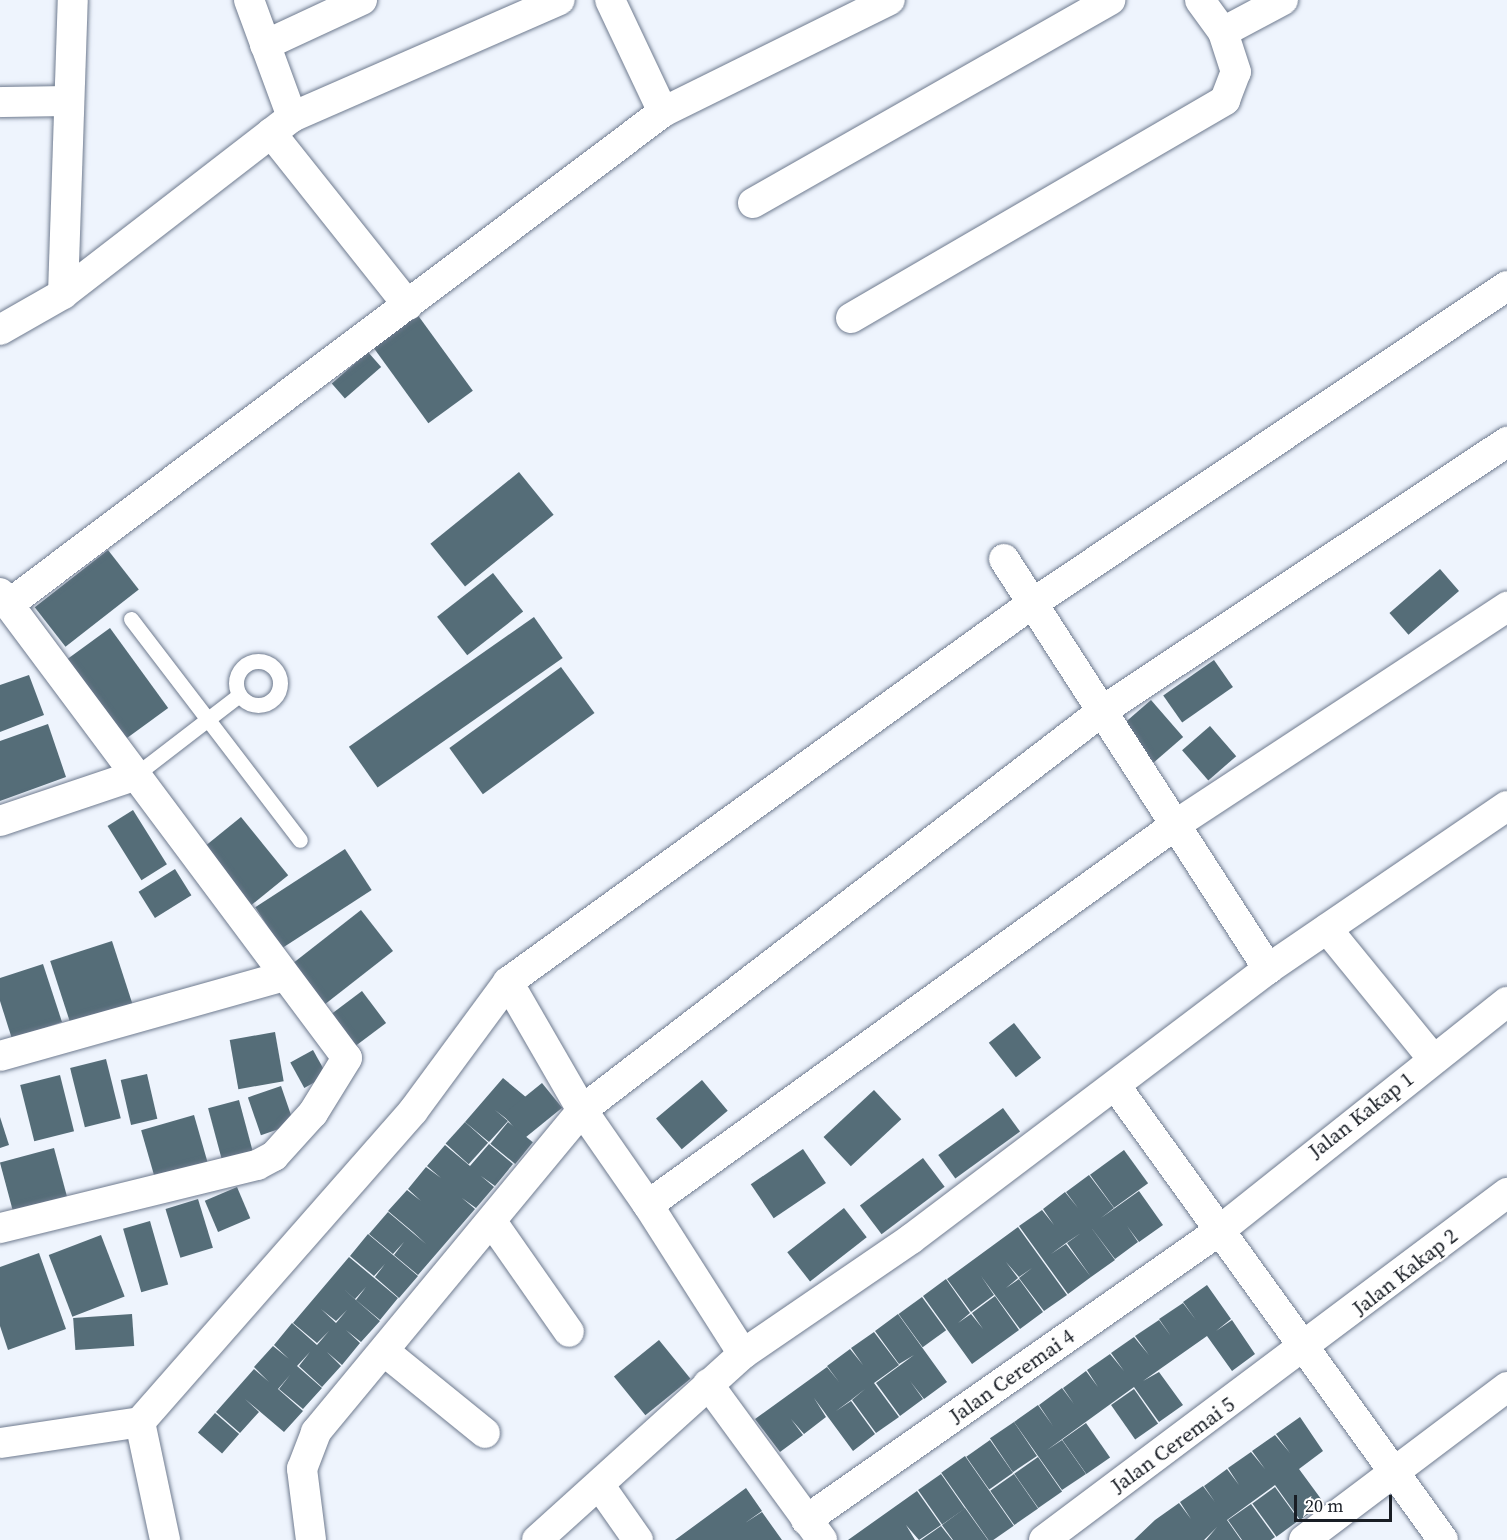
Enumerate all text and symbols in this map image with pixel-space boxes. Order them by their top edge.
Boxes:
street label: Jalan Kakap 1 [1304,1066,1418,1164]
street label: Jalan Kakap 2 [1348,1223,1462,1321]
street label: Jalan Ceremai 4 [945,1324,1079,1428]
street label: Jalan Ceremai 5 [1106,1392,1240,1498]
scale bar [1297,1483,1394,1521]
text: 20 m [1305,1493,1343,1518]

